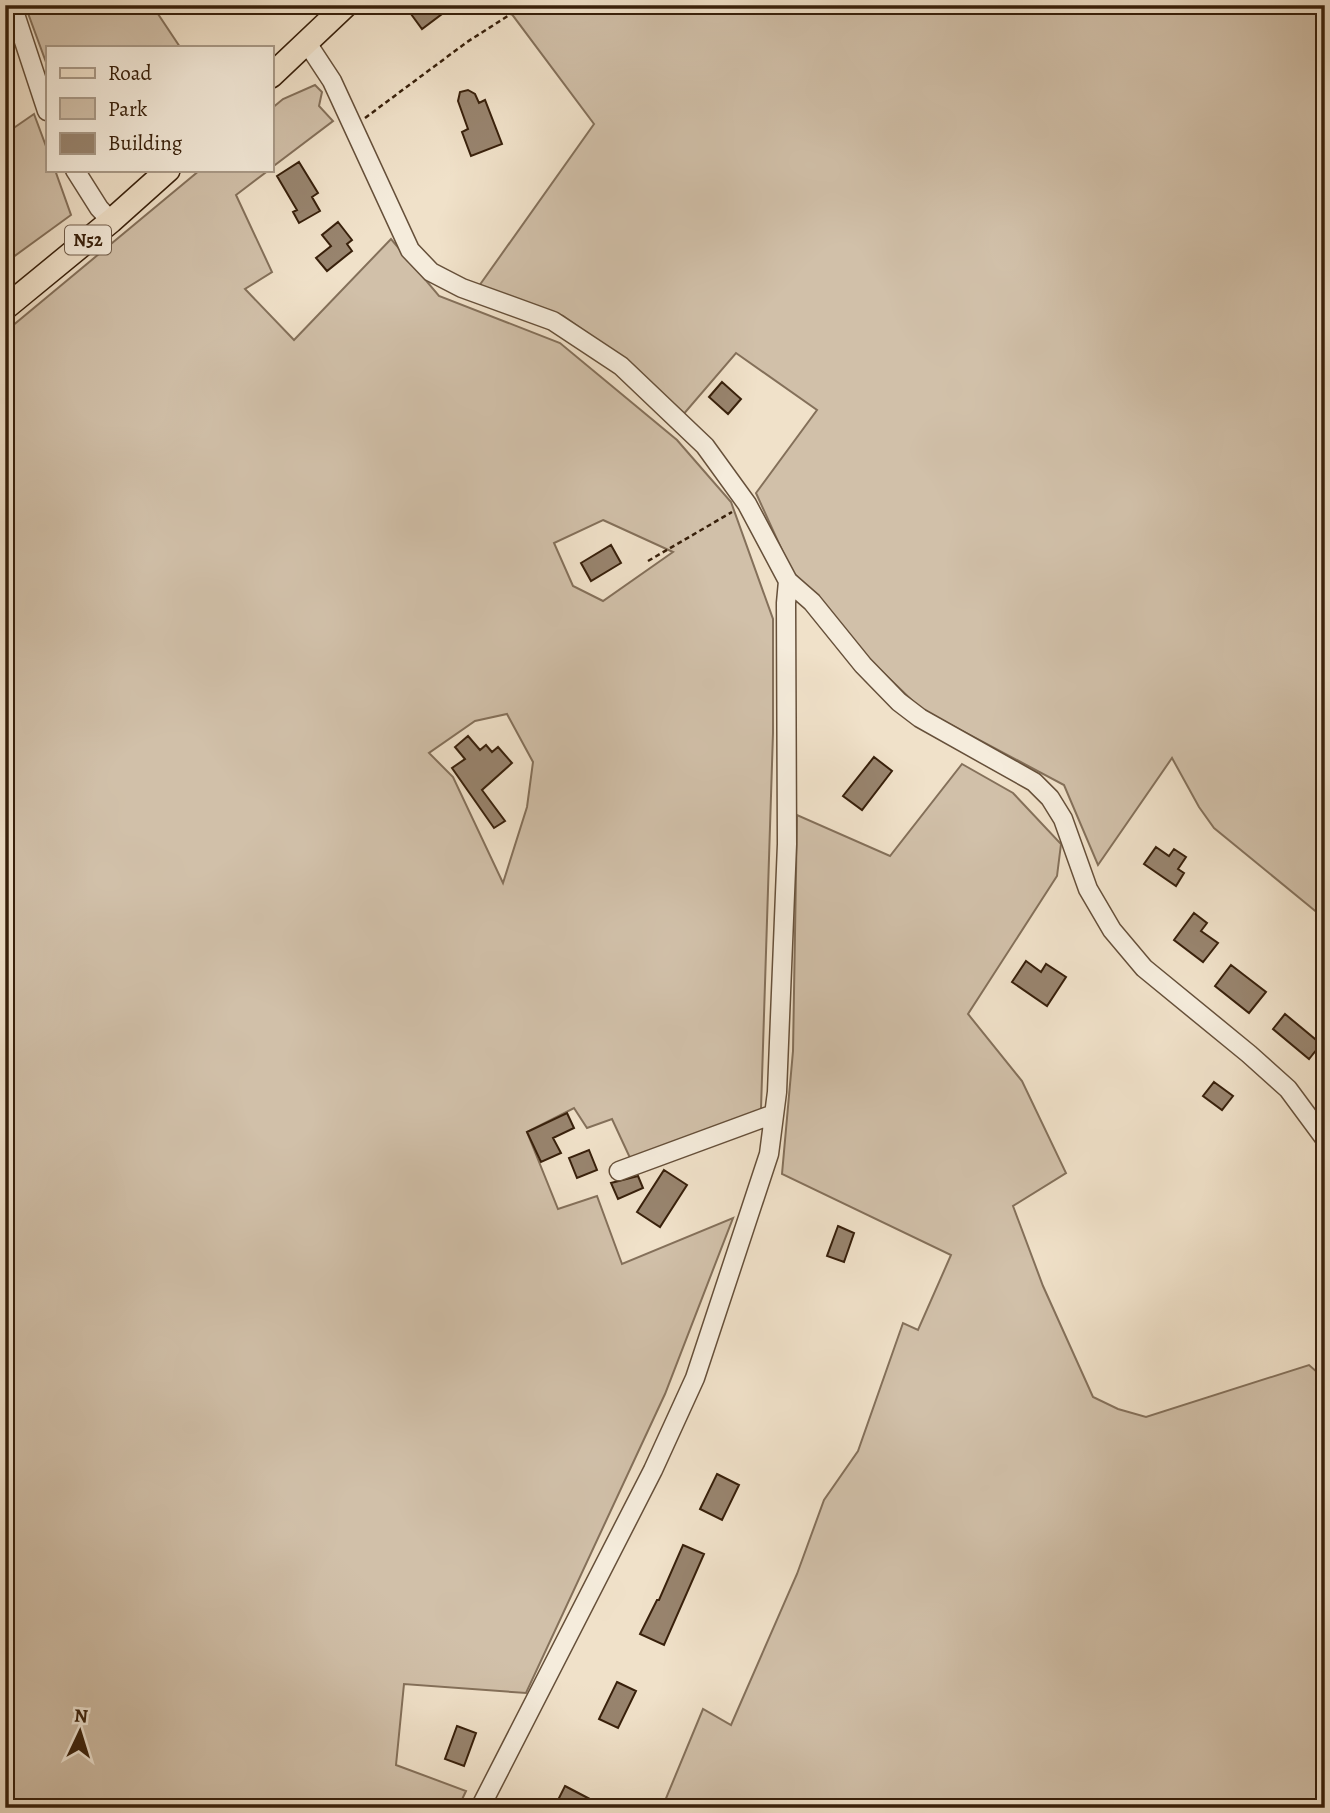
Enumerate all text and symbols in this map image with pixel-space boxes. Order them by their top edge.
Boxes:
legend [46,46,273,172]
text: Road [108,59,152,87]
text: Park [108,95,148,123]
text: Building [108,129,183,157]
road number: N52 [65,226,111,254]
north arrow [46,1698,116,1768]
text: N [73,1703,89,1730]

